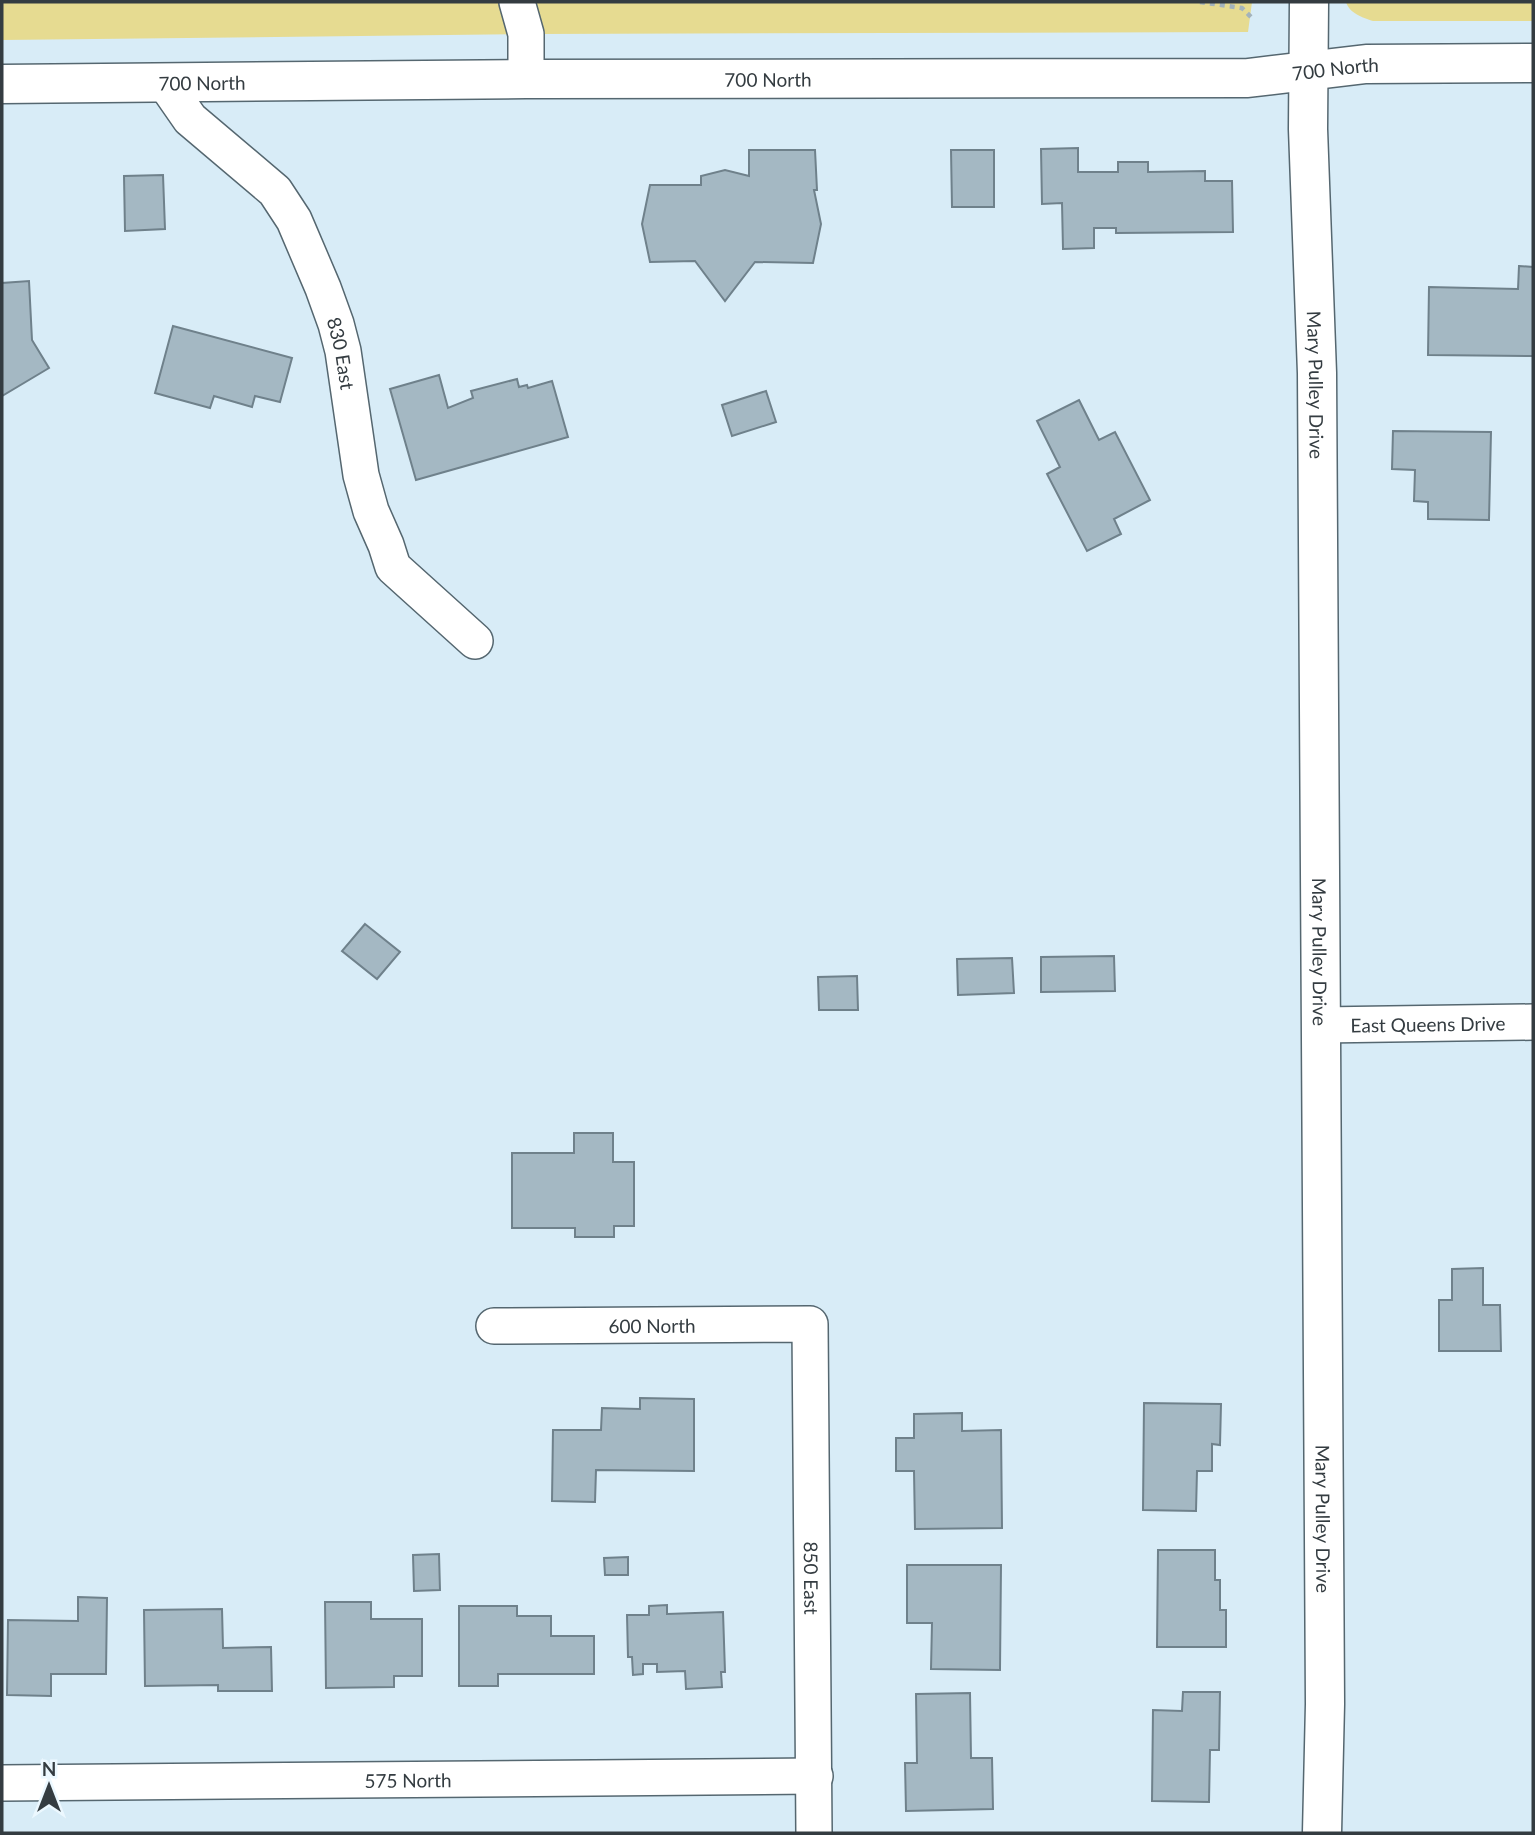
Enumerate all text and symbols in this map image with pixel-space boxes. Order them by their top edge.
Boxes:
street label: 700 North [1291,52,1379,84]
street label: 700 North [724,67,812,90]
street label: 700 North [158,70,246,94]
street label: Mary Pulley Drive [1303,310,1329,459]
street label: 830 East [323,314,360,391]
street label: Mary Pulley Drive [1309,878,1332,1026]
street label: East Queens Drive [1350,1011,1506,1036]
street label: 600 North [608,1313,696,1337]
street label: Mary Pulley Drive [1312,1445,1336,1593]
street label: 850 East [800,1541,824,1615]
north arrow [14,1751,84,1821]
text: N [42,1757,56,1780]
street label: 575 North [364,1768,452,1791]

